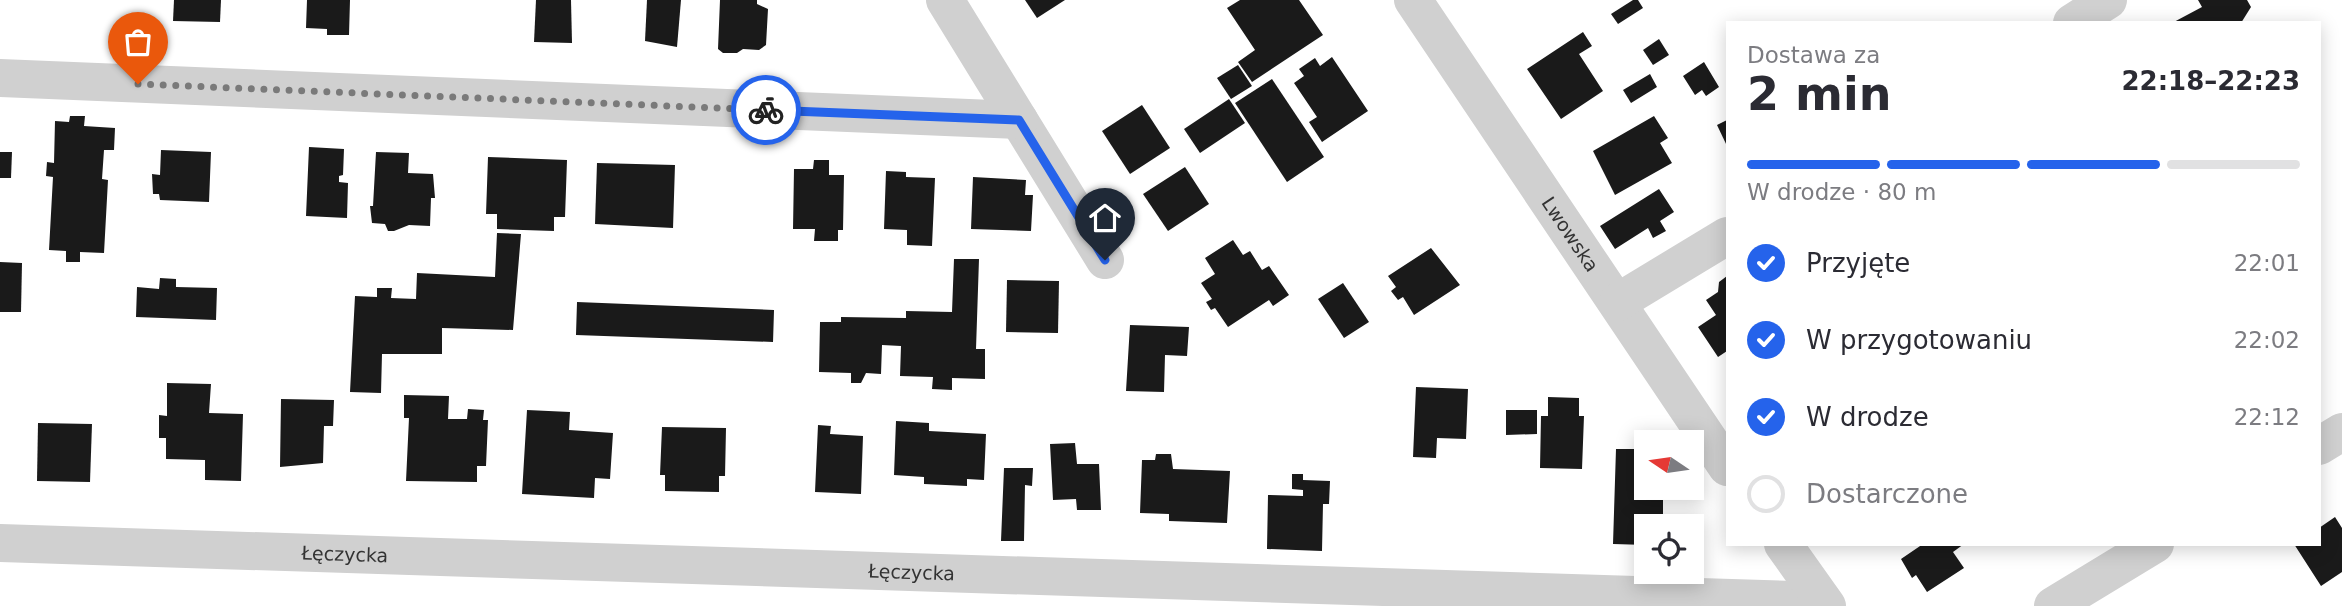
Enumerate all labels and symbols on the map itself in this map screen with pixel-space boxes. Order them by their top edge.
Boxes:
pin [108,12.0,168,84]
courier [731,75,801,145]
pin [1075,188,1135,260]
street label: Lwowska [1537,192,1603,276]
north arrow [1634,430,1704,500]
street label: Łęczycka [300,542,389,566]
street label: Łęczycka [867,560,955,584]

